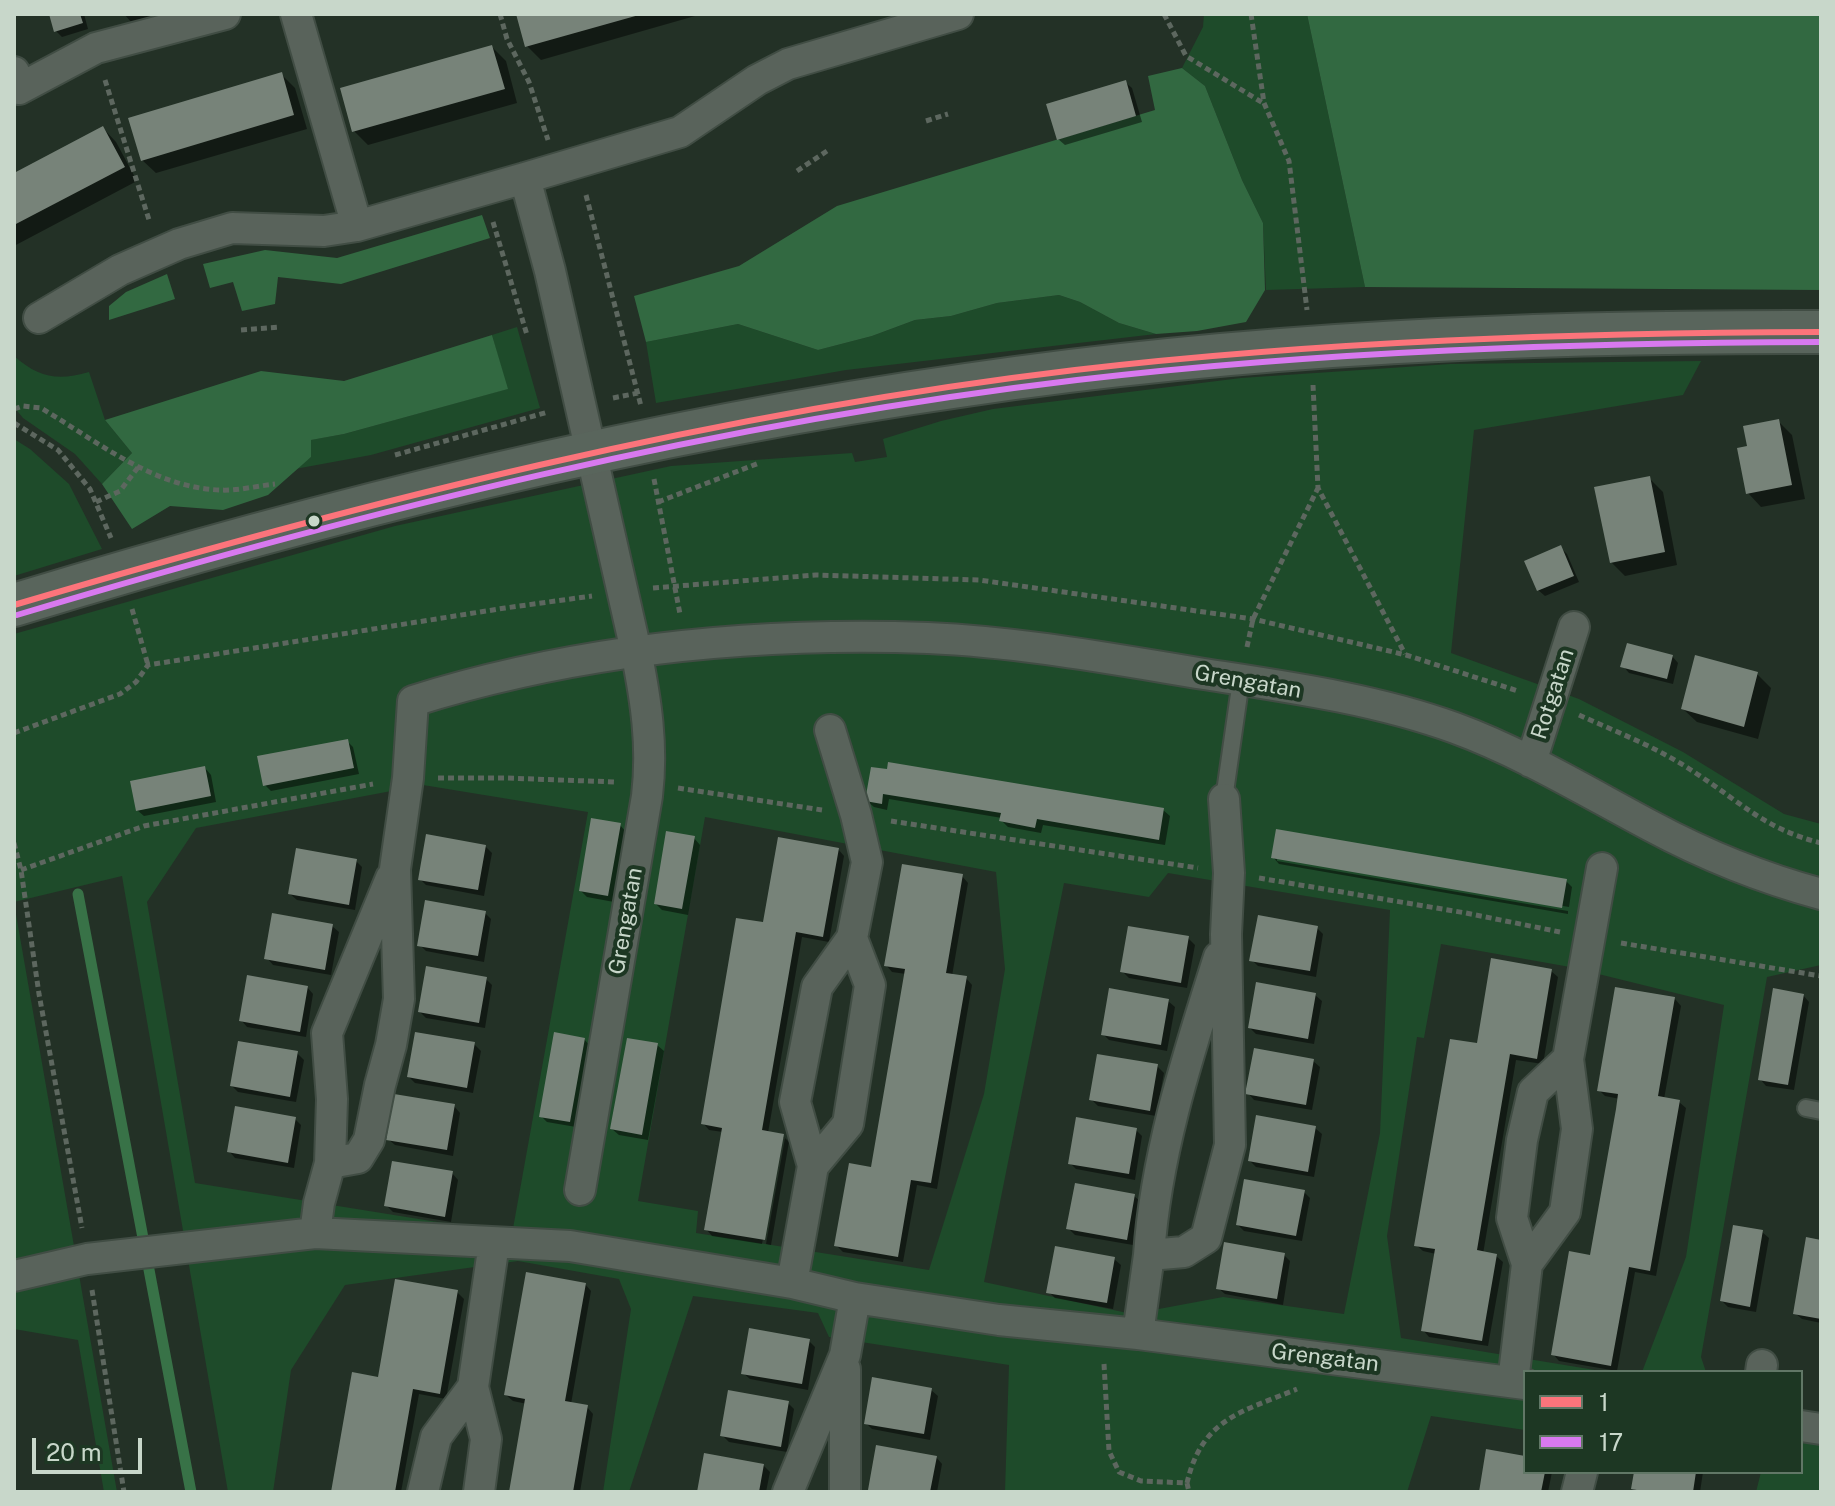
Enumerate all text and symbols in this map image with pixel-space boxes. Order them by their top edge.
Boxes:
unlabelled marker [306,513,322,529]
street label: Rotgatan [1526,645,1580,743]
street label: Grengatan [1192,660,1304,704]
street label: Grengatan [604,865,648,977]
street label: Grengatan [1270,1338,1380,1378]
legend [1523,1370,1803,1474]
text: 1 [1599,1388,1609,1416]
scale bar [36,1422,146,1472]
text: 17 [1599,1428,1623,1456]
text: 20 m [46,1438,102,1466]

